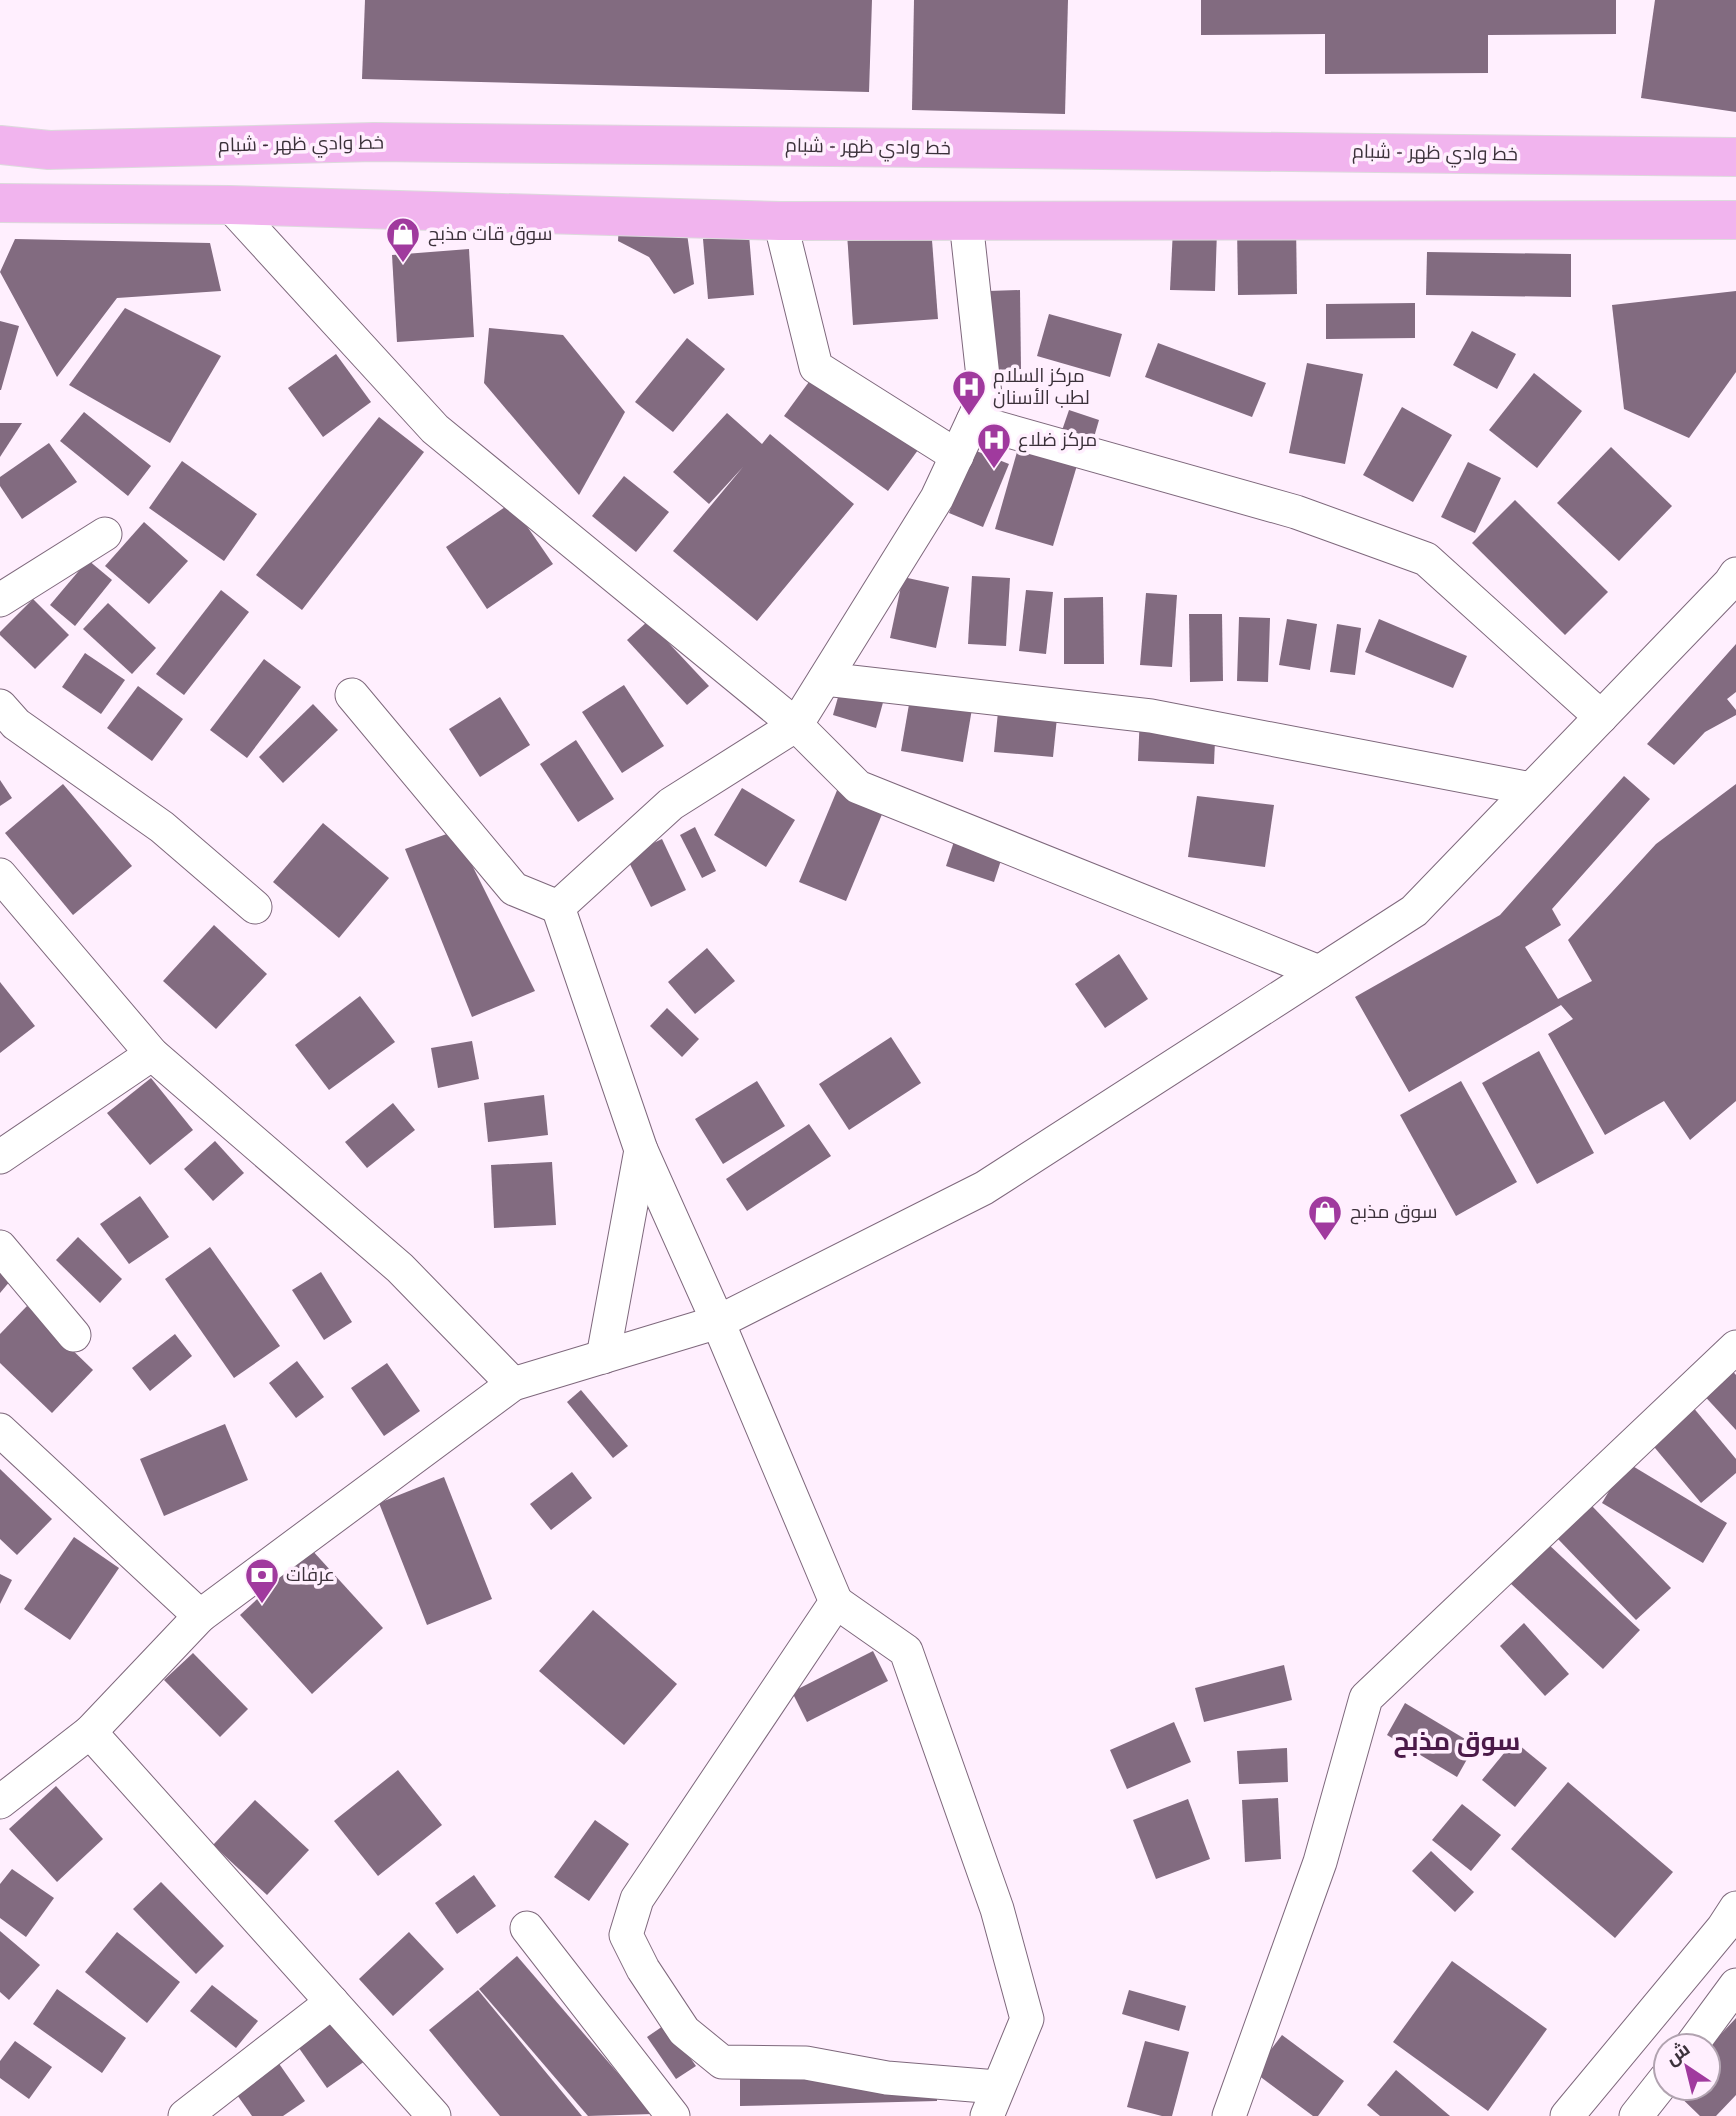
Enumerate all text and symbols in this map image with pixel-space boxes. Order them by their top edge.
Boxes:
street label: خط وادي ظهر - شبام [218,132,384,159]
street label: خط وادي ظهر - شبام [785,135,951,162]
street label: خط وادي ظهر - شبام [1352,141,1518,168]
shop icon: سوق قات مذبح [384,215,422,264]
place label: سوق قات مذبح [428,223,553,247]
place label: مركز السلام لطب الأسنان [993,365,1090,409]
hospital icon: مركز السلام لطب الأسنان [950,368,988,417]
hospital icon: مركز ضلاع [975,421,1013,470]
place label: مركز ضلاع [1018,429,1097,453]
shop icon: سوق مذبح [1306,1193,1344,1242]
place label: سوق مذبح [1350,1201,1437,1225]
bank icon: عرفات [243,1556,281,1605]
place label: عرفات [286,1564,335,1586]
district label: سوق مذبح [1394,1726,1520,1758]
north arrow [1652,2032,1722,2102]
text: ش [1662,2038,1694,2070]

